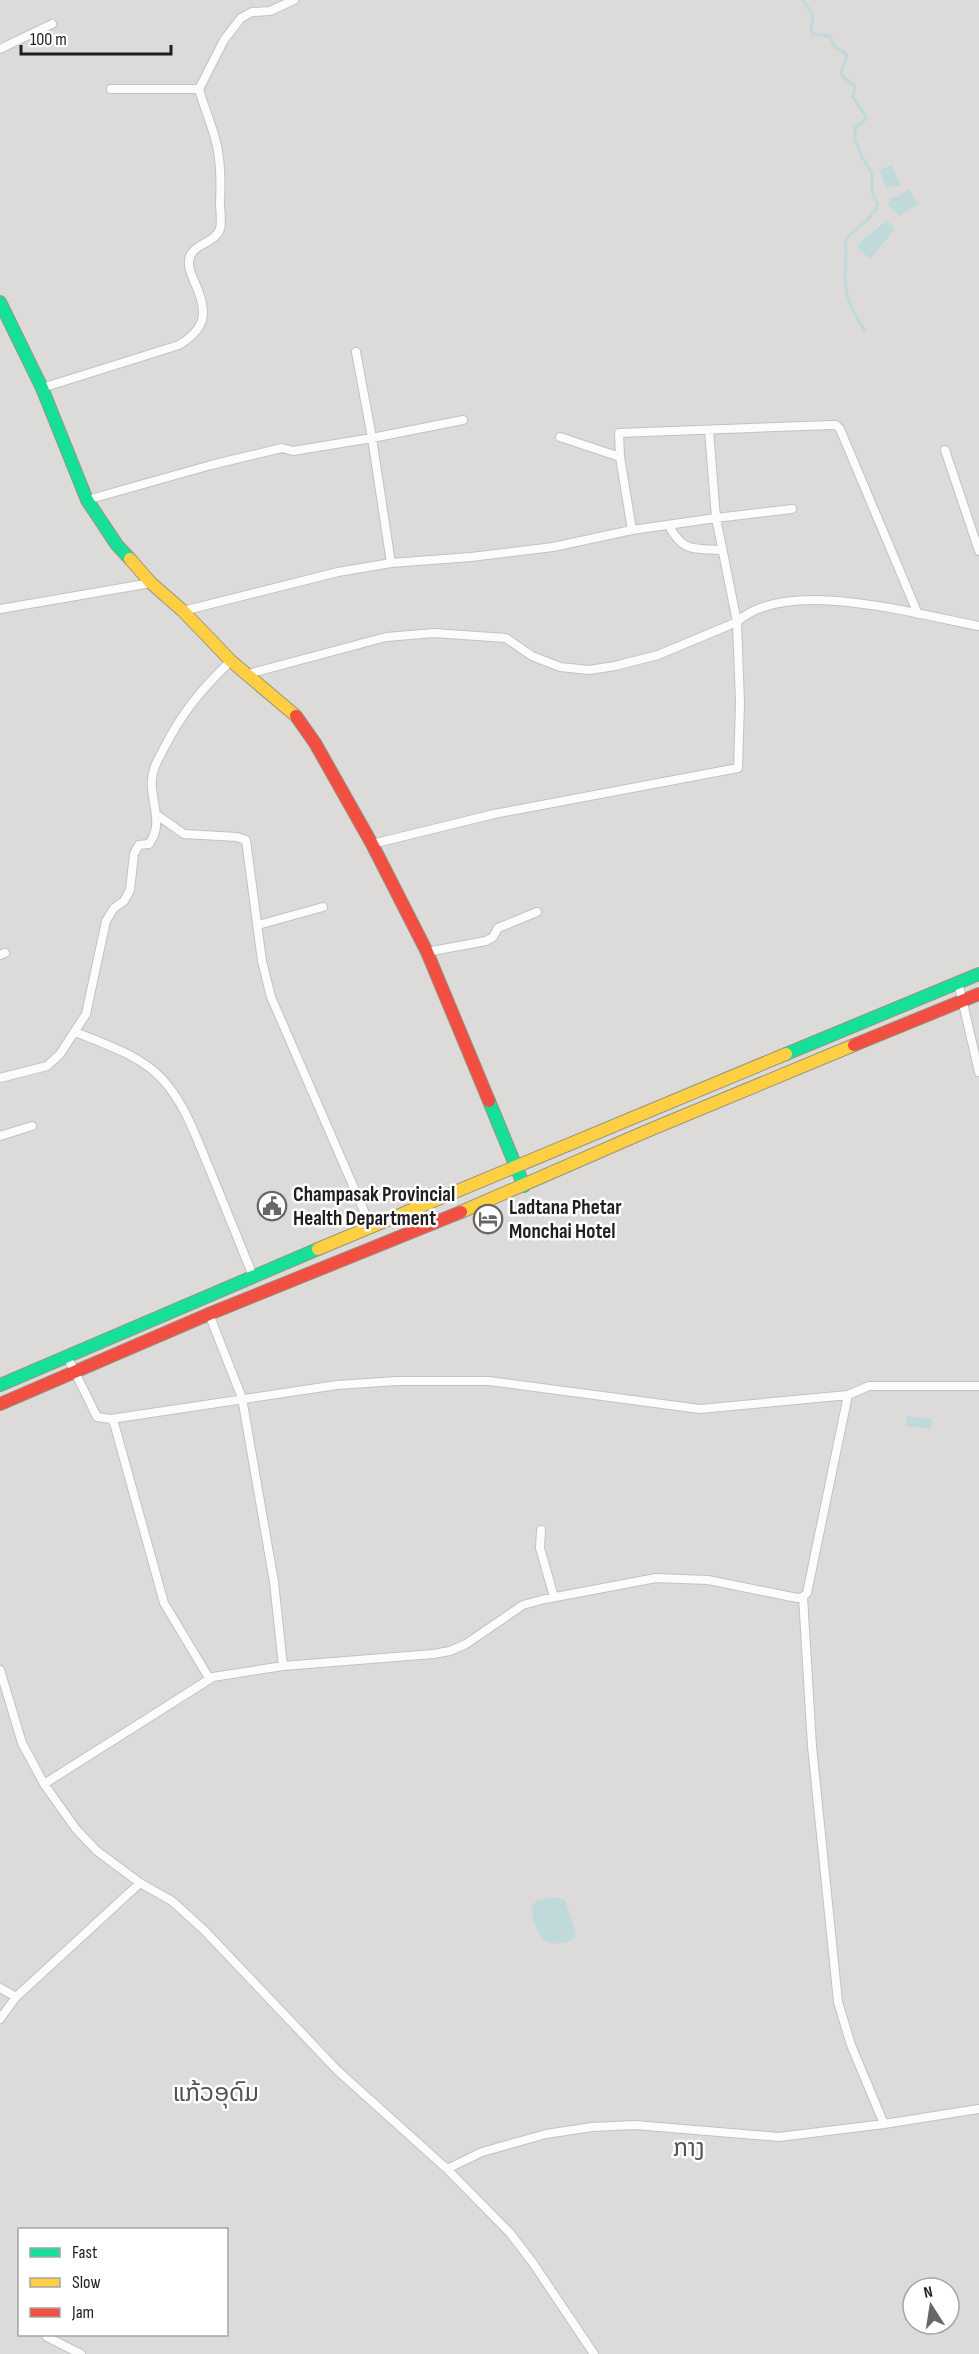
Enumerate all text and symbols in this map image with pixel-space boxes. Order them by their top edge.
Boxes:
scale bar [21,18,171,56]
text: 100 m [30,29,67,50]
place label: Champasak Provincial Health Department [293,1182,455,1231]
public building icon: Champasak Provincial Health Department [256,1190,288,1222]
place label: Ladtana Phetar Monchai Hotel [509,1195,622,1244]
hotel icon: Ladtana Phetar Monchai Hotel [472,1203,504,1235]
district label: ແກ້ວອຸດົມ [173,2079,259,2109]
district label: ກາງ [673,2134,705,2163]
legend [18,2228,228,2336]
text: Fast [72,2242,98,2263]
text: Slow [72,2272,101,2293]
north arrow [901,2276,961,2336]
text: N [922,2283,934,2303]
text: Jam [71,2302,94,2323]

